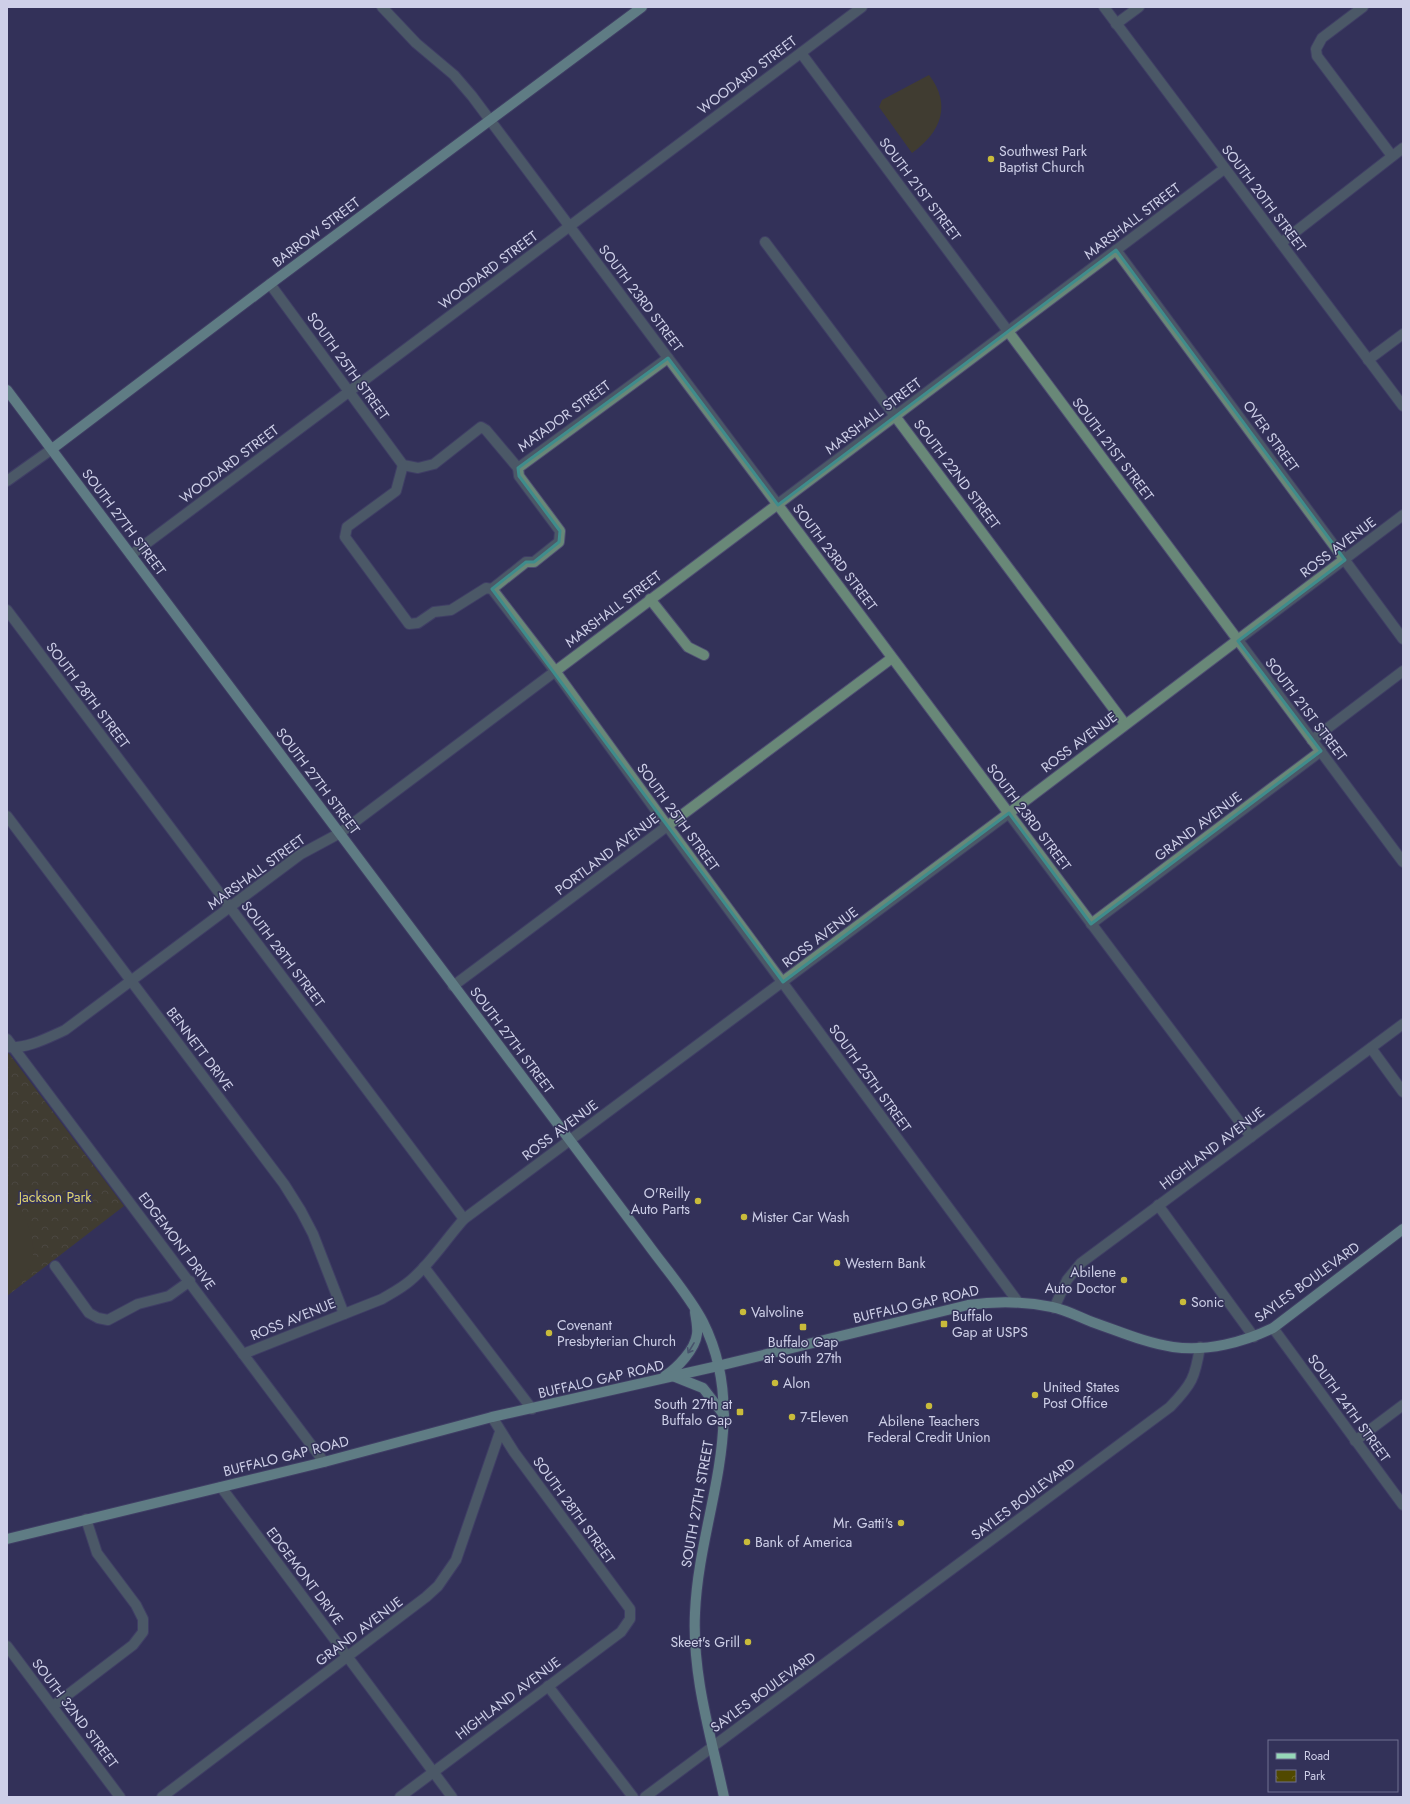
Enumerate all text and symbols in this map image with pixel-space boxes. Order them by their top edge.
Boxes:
street label: WOODARD STREET [693,31,801,119]
street label: SOUTH 21ST STREET [874,133,966,245]
street label: SOUTH 20TH STREET [1217,140,1311,256]
place label: Southwest Park Baptist Church [999,141,1088,177]
marker: Southwest Park Baptist Church [986,154,996,164]
street label: MARSHALL STREET [1080,178,1185,264]
street label: BARROW STREET [268,192,364,272]
street label: WOODARD STREET [434,226,542,314]
street label: SOUTH 23RD STREET [594,240,688,356]
street label: SOUTH 25TH STREET [302,308,394,424]
street label: MARSHALL STREET [821,373,926,459]
street label: MATADOR STREET [513,375,615,457]
street label: SOUTH 21ST STREET [1067,393,1159,505]
street label: OVER STREET [1238,396,1304,476]
street label: SOUTH 22ND STREET [909,415,1005,533]
street label: WOODARD STREET [175,420,283,508]
street label: SOUTH 27TH STREET [77,465,171,580]
street label: SOUTH 23RD STREET [788,499,882,615]
street label: ROSS AVENUE [1296,512,1380,582]
street label: MARSHALL STREET [561,566,666,652]
street label: SOUTH 28TH STREET [41,638,135,753]
street label: SOUTH 21ST STREET [1260,653,1352,765]
street label: ROSS AVENUE [1037,707,1121,777]
street label: SOUTH 27TH STREET [271,724,365,839]
street label: SOUTH 25TH STREET [632,759,724,875]
street label: SOUTH 23RD STREET [982,759,1076,875]
street label: GRAND AVENUE [1150,787,1246,865]
street label: PORTLAND AVENUE [551,808,663,900]
street label: MARSHALL STREET [203,830,309,914]
street label: SOUTH 28TH STREET [236,897,330,1012]
street label: ROSS AVENUE [778,902,862,972]
street label: SOUTH 27TH STREET [465,983,559,1098]
street label: BENNETT DRIVE [162,1003,238,1095]
street label: SOUTH 25TH STREET [824,1020,916,1136]
street label: ROSS AVENUE [518,1095,602,1165]
street label: HIGHLAND AVENUE [1155,1102,1269,1194]
place label: O'Reilly Auto Parts [631,1183,691,1219]
park label: Jackson Park [17,1187,92,1207]
street label: EDGEMONT DRIVE [134,1188,220,1294]
marker: O'Reilly Auto Parts [693,1196,703,1206]
place label: Mister Car Wash [752,1207,850,1227]
marker: Mister Car Wash [739,1212,749,1222]
street label: SAYLES BOULEVARD [1250,1237,1364,1327]
place label: Western Bank [845,1253,926,1273]
marker: Western Bank [832,1258,842,1268]
place label: Abilene Auto Doctor [1045,1262,1116,1298]
marker: Abilene Auto Doctor [1119,1275,1129,1285]
street label: BUFFALO GAP ROAD [851,1280,981,1328]
place label: Sonic [1191,1292,1224,1312]
street label: ROSS AVENUE [247,1293,339,1345]
marker: Sonic [1178,1297,1188,1307]
place label: Valvoline [751,1302,804,1322]
place label: Buffalo Gap at USPS [952,1306,1028,1342]
marker: Valvoline [738,1307,748,1317]
place label: Covenant Presbyterian Church [557,1315,676,1351]
marker: Buffalo Gap at USPS [939,1319,949,1329]
marker: Buffalo Gap at South 27th [798,1322,808,1332]
marker: Covenant Presbyterian Church [544,1328,554,1338]
place label: Buffalo Gap at South 27th [764,1332,842,1368]
one-way arrow [687,1342,695,1353]
street label: SOUTH 24TH STREET [1303,1350,1395,1466]
street label: BUFFALO GAP ROAD [536,1355,666,1403]
place label: Alon [783,1373,810,1393]
place label: United States Post Office [1043,1377,1120,1413]
marker: Alon [770,1378,780,1388]
marker: United States Post Office [1030,1390,1040,1400]
place label: South 27th at Buffalo Gap [654,1394,733,1430]
marker: Abilene Teachers Federal Credit Union [924,1401,934,1411]
marker: South 27th at Buffalo Gap [735,1407,745,1417]
place label: 7-Eleven [800,1407,849,1427]
place label: Abilene Teachers Federal Credit Union [867,1411,991,1447]
marker: 7-Eleven [787,1412,797,1422]
street label: BUFFALO GAP ROAD [221,1431,351,1481]
street label: SOUTH 27TH STREET [676,1438,718,1569]
street label: SOUTH 28TH STREET [528,1452,620,1568]
street label: SAYLES BOULEVARD [967,1453,1079,1545]
place label: Mr. Gatti's [833,1513,893,1533]
marker: Mr. Gatti's [896,1518,906,1528]
street label: EDGEMONT DRIVE [262,1523,348,1629]
place label: Bank of America [755,1532,852,1552]
marker: Bank of America [742,1537,752,1547]
street label: GRAND AVENUE [311,1592,407,1670]
place label: Skeet's Grill [670,1632,740,1652]
marker: Skeet's Grill [743,1637,753,1647]
street label: SAYLES BOULEVARD [706,1647,820,1737]
street label: HIGHLAND AVENUE [451,1652,565,1744]
street label: SOUTH 32ND STREET [27,1654,123,1772]
legend [1268,1740,1398,1792]
text: Road [1304,1747,1330,1765]
text: Park [1304,1767,1326,1785]

